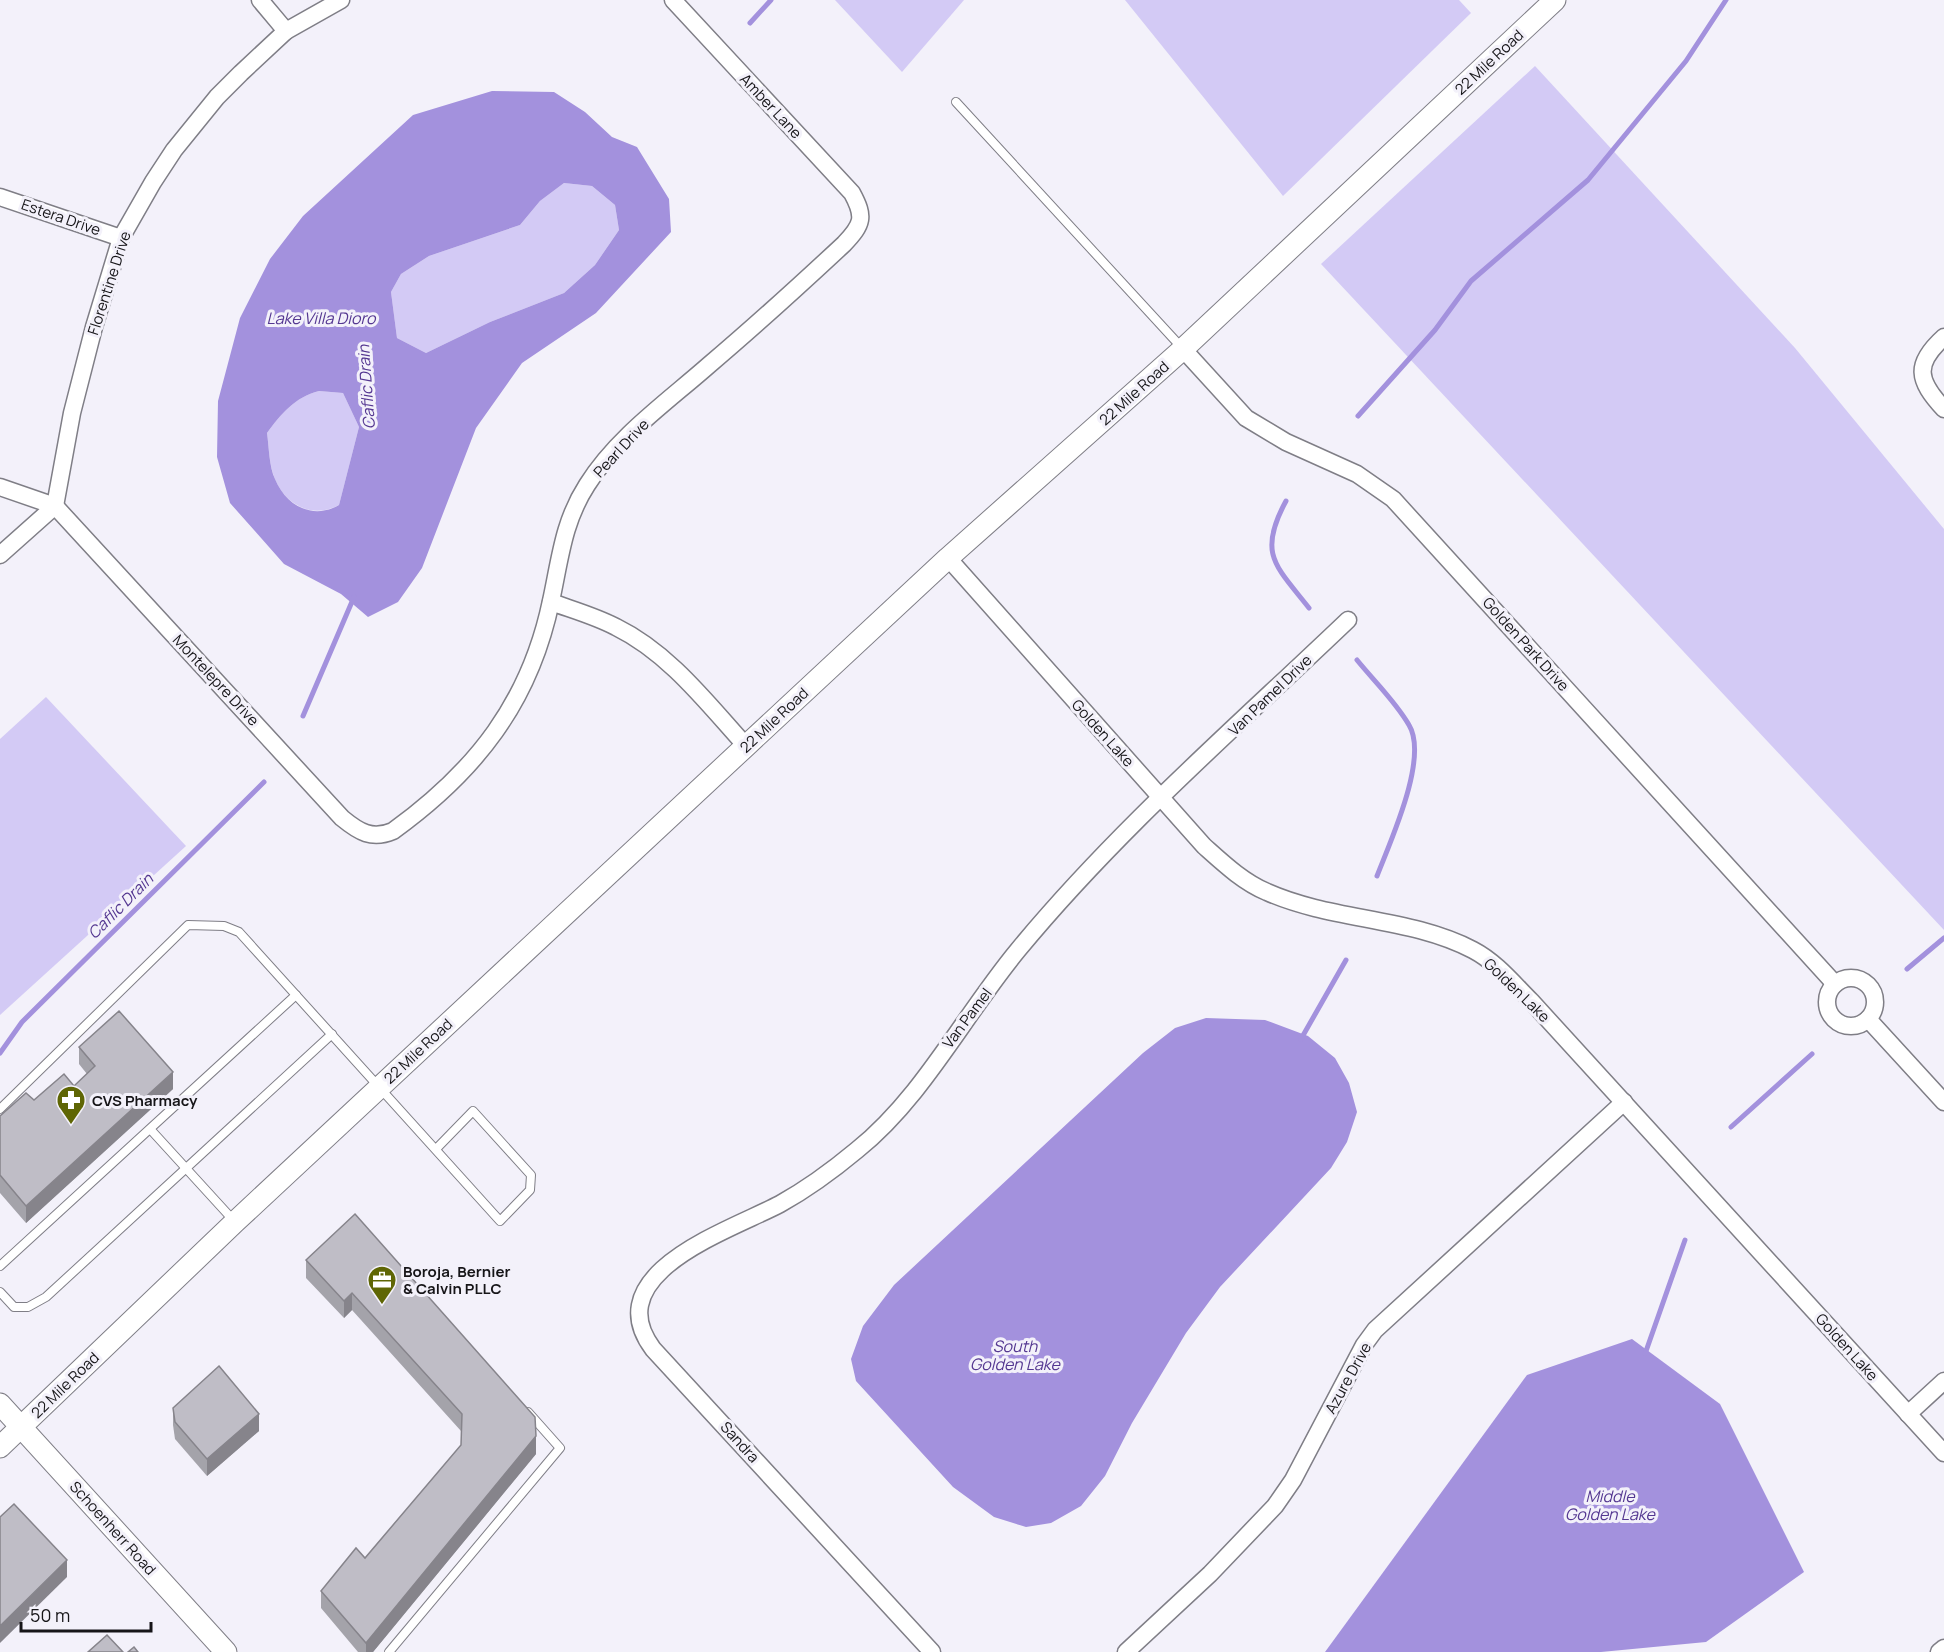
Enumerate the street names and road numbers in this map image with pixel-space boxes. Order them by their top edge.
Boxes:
street label: 22 Mile Road [1450,25,1528,99]
street label: Amber Lane [735,69,807,143]
street label: Estera Drive [19,194,104,240]
street label: Florentine Drive [82,228,136,338]
street label: 22 Mile Road [1095,356,1173,430]
street label: Pearl Drive [588,414,654,482]
street label: Golden Park Drive [1478,592,1574,696]
street label: Montelepre Drive [168,630,264,730]
street label: Van Pamel Drive [1224,650,1317,740]
street label: 22 Mile Road [735,683,813,757]
street label: Golden Lake [1067,695,1139,772]
street label: Golden Lake [1479,953,1555,1027]
street label: Van Pamel [937,983,997,1053]
street label: 22 Mile Road [379,1014,457,1088]
street label: Golden Lake [1811,1309,1883,1386]
street label: Azure Drive [1320,1338,1376,1417]
street label: 22 Mile Road [26,1347,104,1423]
street label: Sandra [716,1417,764,1467]
street label: Schoenherr Road [65,1476,161,1580]

